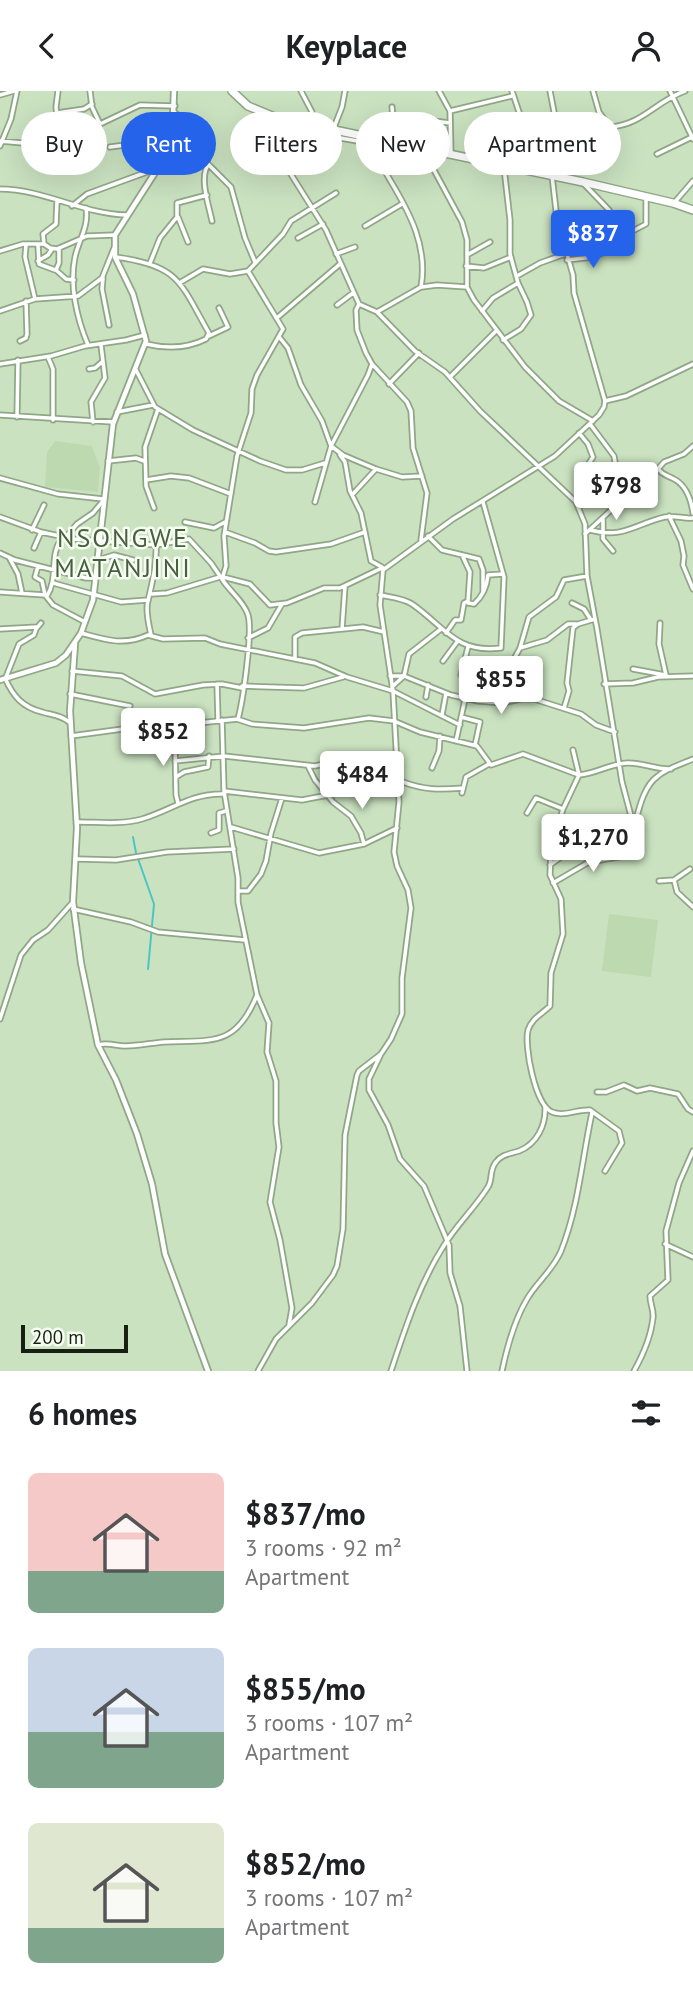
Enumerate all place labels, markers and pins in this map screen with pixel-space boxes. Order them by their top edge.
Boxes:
pin: $837 [552,211,634,270]
pin: $798 [575,463,657,522]
pin: $855 [460,657,542,716]
pin: $852 [122,709,204,768]
pin: $484 [321,751,403,811]
pin: $1,270 [536,815,650,874]

